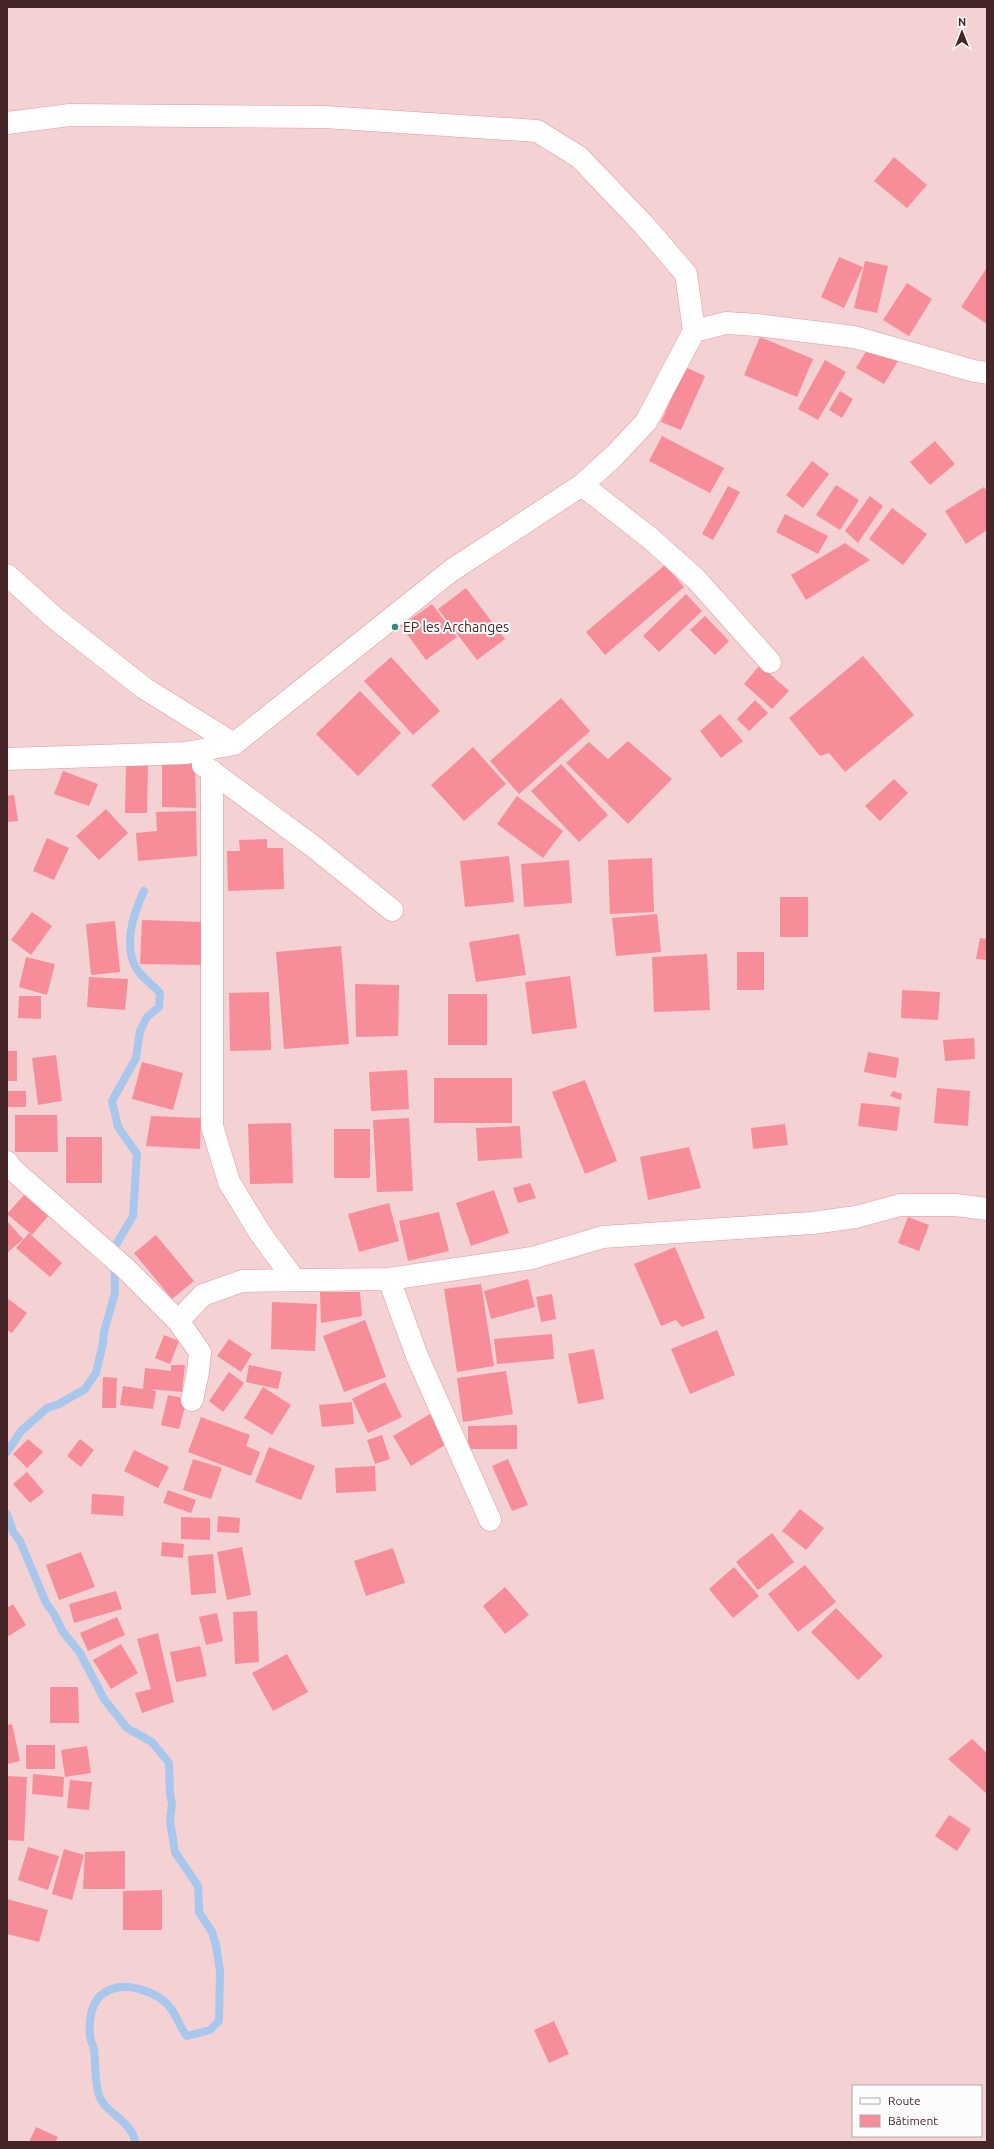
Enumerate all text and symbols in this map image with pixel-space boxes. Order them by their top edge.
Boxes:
north arrow [942,12,982,52]
text: N [958,16,966,28]
place label: EP les Archanges [403,619,509,635]
marker: EP les Archanges [390,622,400,632]
legend [852,2085,982,2137]
text: Route [888,2094,921,2107]
text: Bâtiment [888,2114,938,2127]

